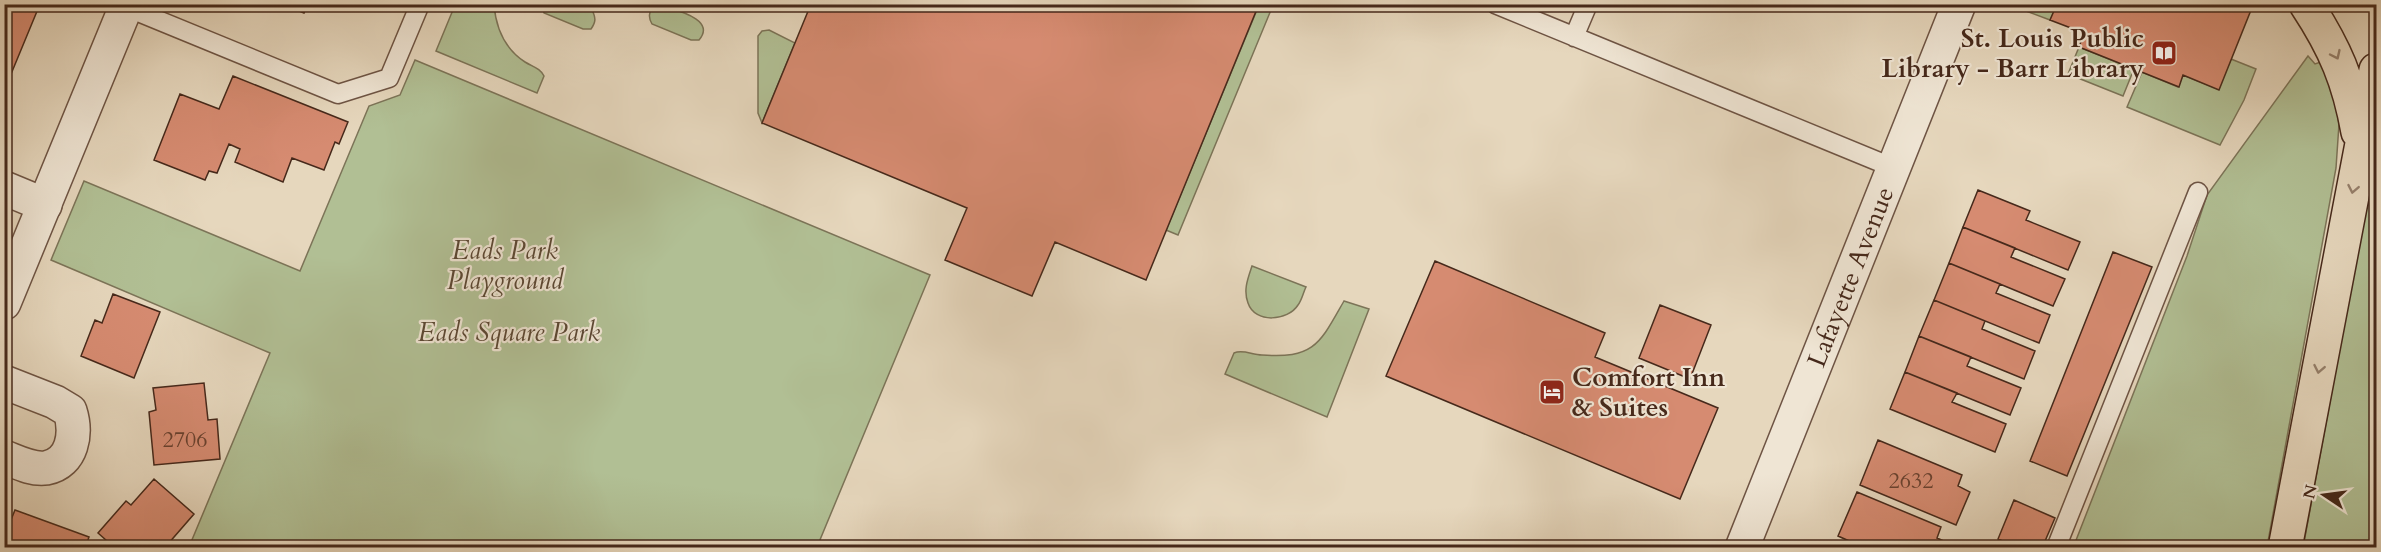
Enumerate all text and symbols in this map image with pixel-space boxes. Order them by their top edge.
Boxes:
place label: St. Louis Public Library - Barr Library [1882,21,2144,86]
library icon: St. Louis Public Library - Barr Library [2149,38,2179,68]
one-way arrow [2328,48,2340,59]
street label: Lafayette Avenue [1799,182,1902,372]
one-way arrow [2347,184,2360,194]
park label: Eads Park Playground [447,233,565,298]
park label: Eads Square Park [418,315,600,350]
place label: Comfort Inn & Suites [1572,360,1725,425]
one-way arrow [2313,364,2326,374]
hotel icon: Comfort Inn & Suites [1537,377,1567,407]
house number: 2706 [162,425,208,455]
north arrow [2294,465,2354,525]
house number: 2632 [1888,466,1934,496]
text: N [2298,483,2323,501]

